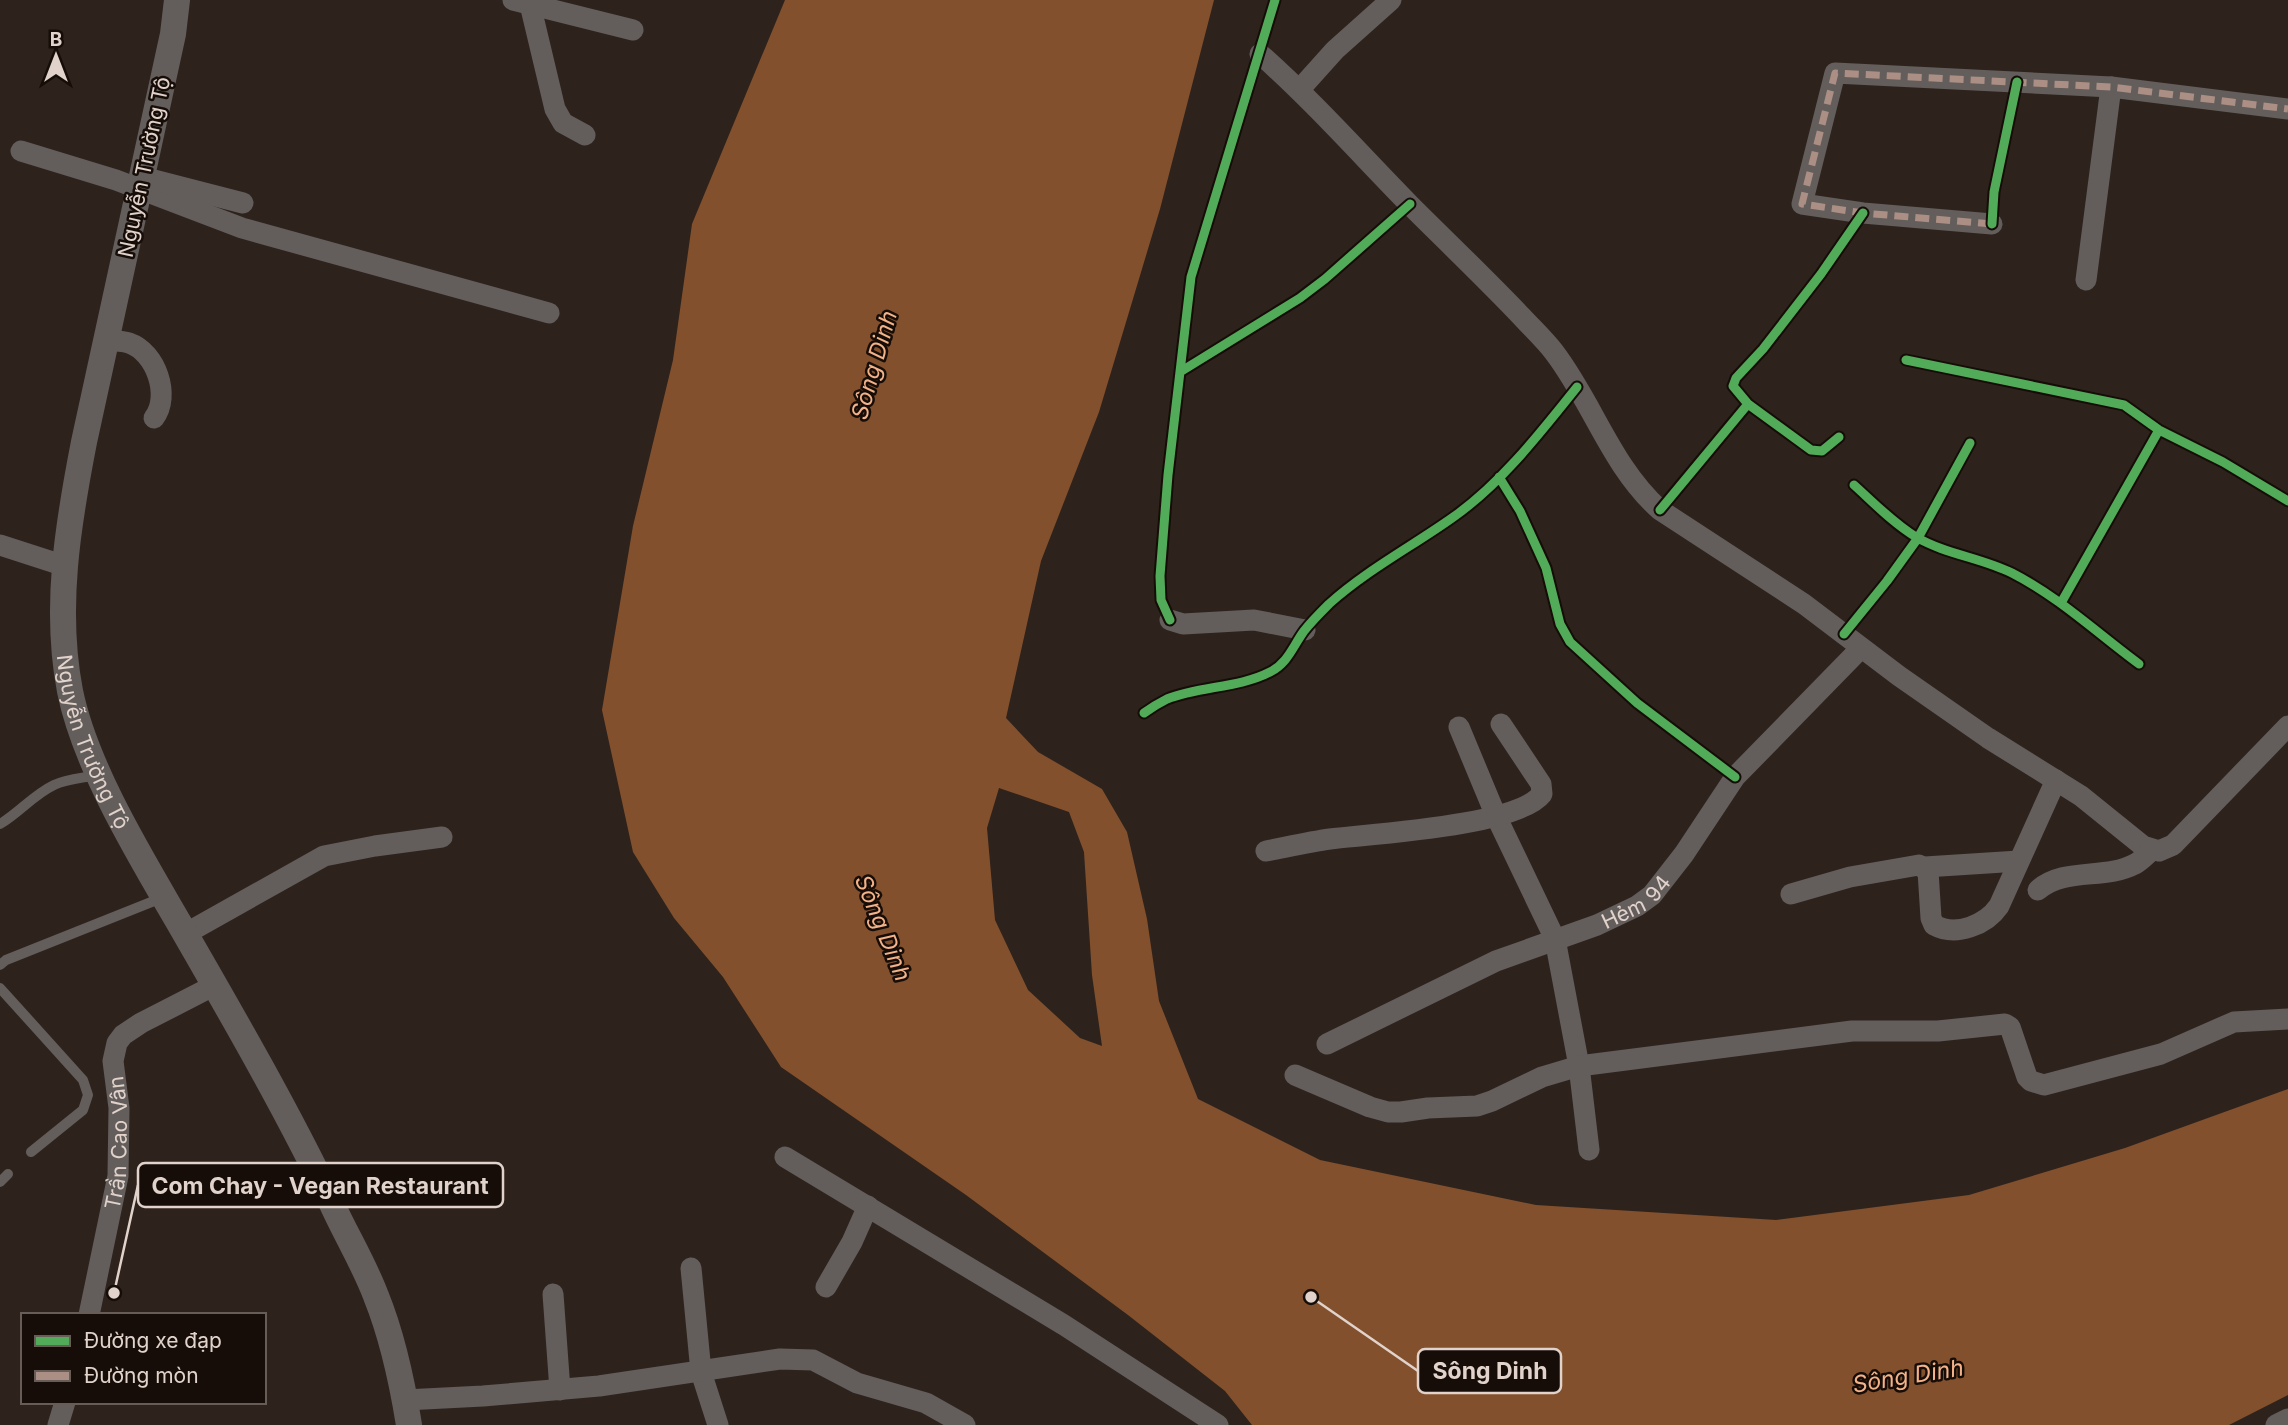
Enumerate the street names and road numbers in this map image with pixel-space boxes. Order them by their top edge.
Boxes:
street label: Nguyễn Trường Tộ [113,74,175,260]
street label: Nguyễn Trường Tộ [52,653,136,833]
street label: Hẻm 94 [1597,870,1675,934]
street label: Trần Cao Vân [99,1075,132,1212]

